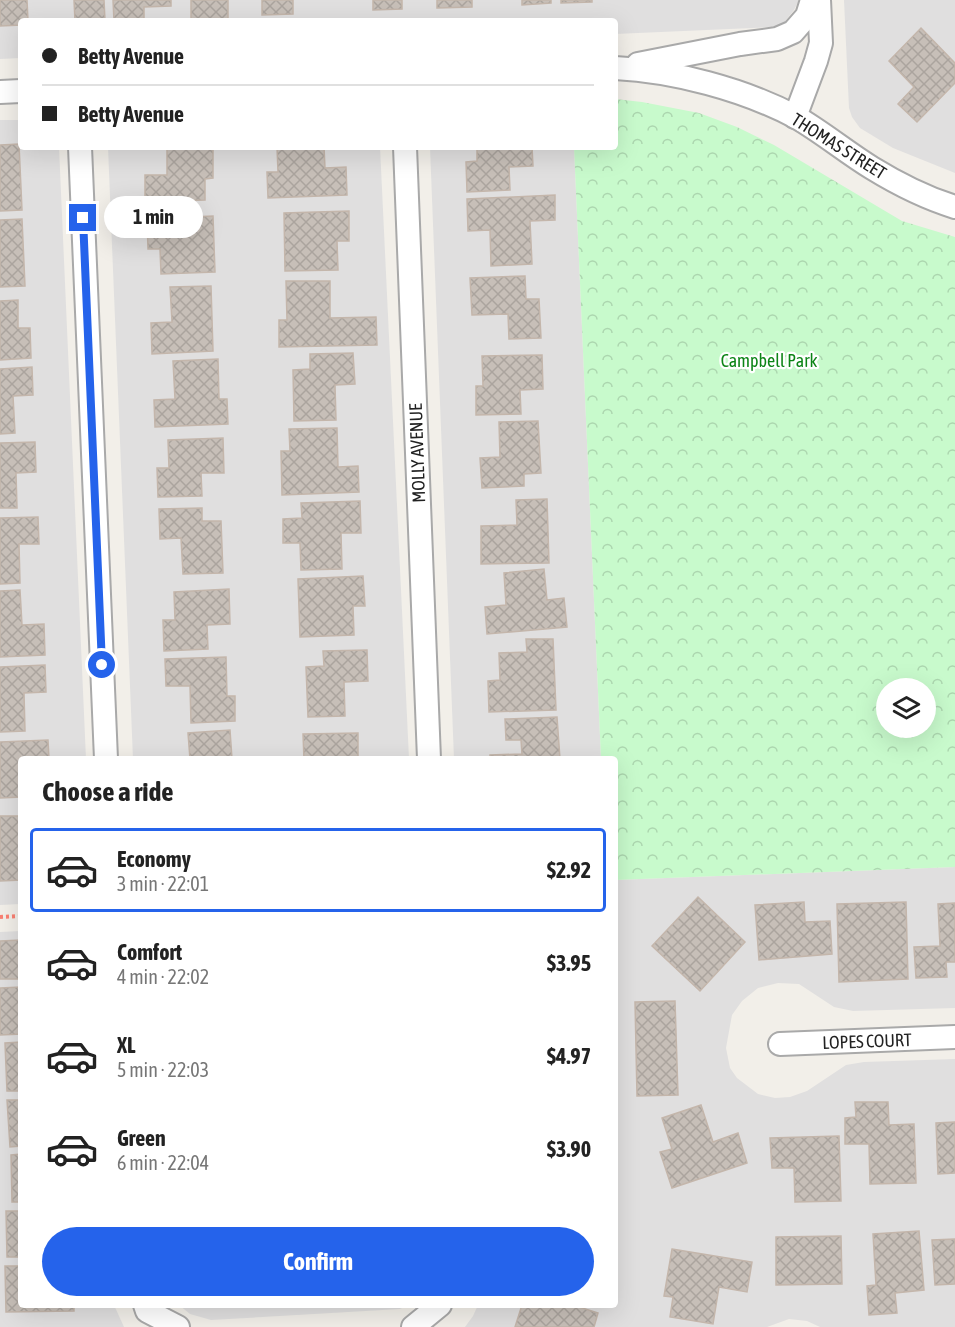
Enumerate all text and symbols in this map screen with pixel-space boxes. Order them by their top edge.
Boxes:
text: Betty Avenue [78,43,184,69]
text: Betty Avenue [78,101,184,127]
street label: THOMAS STREET [788,109,890,183]
callout: 1 min [104,197,203,239]
route end [69,204,96,231]
text: 1 min [133,205,174,228]
park label: Campbell Park [721,350,817,371]
street label: MOLLY AVENUE [405,403,429,503]
route start [88,651,115,678]
map controls [876,678,936,738]
button: layers [876,678,936,738]
text: Choose a ride [42,776,174,807]
icon: car [45,843,99,897]
text: Economy [117,846,191,872]
text: $2.92 [547,857,591,883]
text: 3 min · 22:01 [117,872,209,895]
icon: car [45,936,99,990]
text: Comfort [117,939,182,965]
text: $3.95 [547,950,591,976]
text: 4 min · 22:02 [117,965,209,988]
icon: car [45,1029,99,1083]
street label: LOPES COURT [822,1029,912,1053]
text: XL [117,1032,135,1058]
text: $4.97 [547,1043,591,1069]
text: 5 min · 22:03 [117,1058,209,1081]
icon: car [45,1122,99,1176]
text: Green [117,1125,166,1151]
text: $3.90 [547,1136,591,1162]
text: 6 min · 22:04 [117,1151,209,1174]
button: Confirm [42,1227,594,1296]

